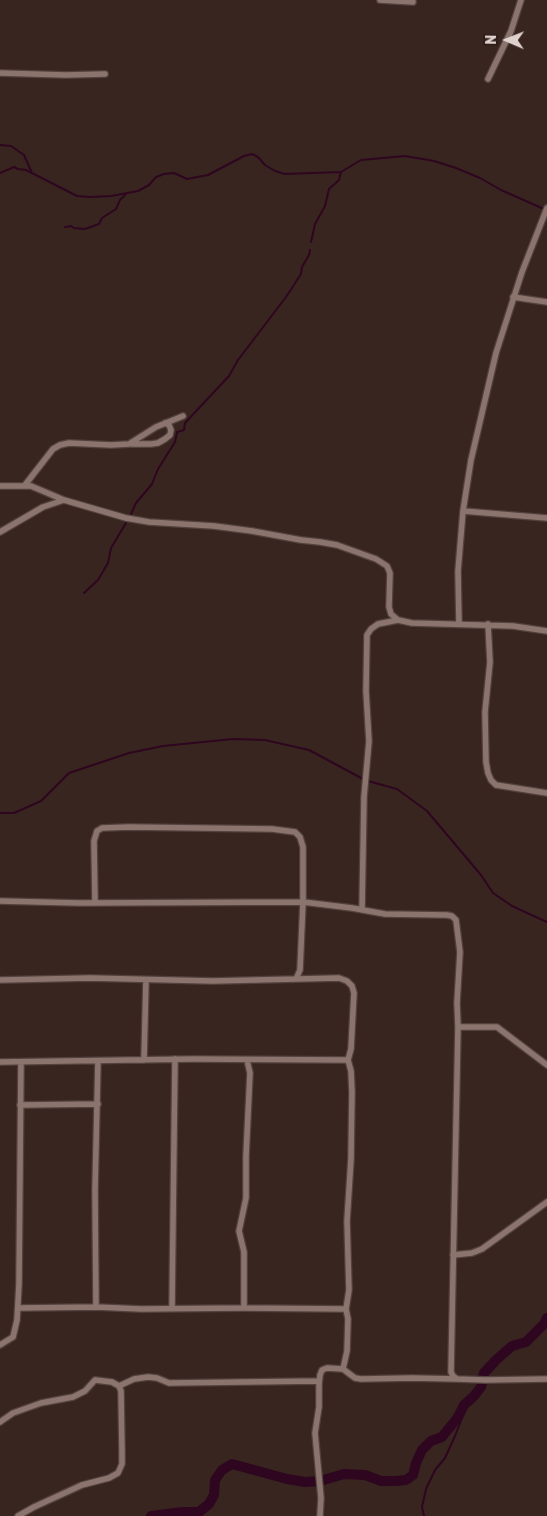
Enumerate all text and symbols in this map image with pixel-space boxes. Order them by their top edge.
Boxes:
north arrow [482,15,532,65]
text: N [483,35,500,45]

